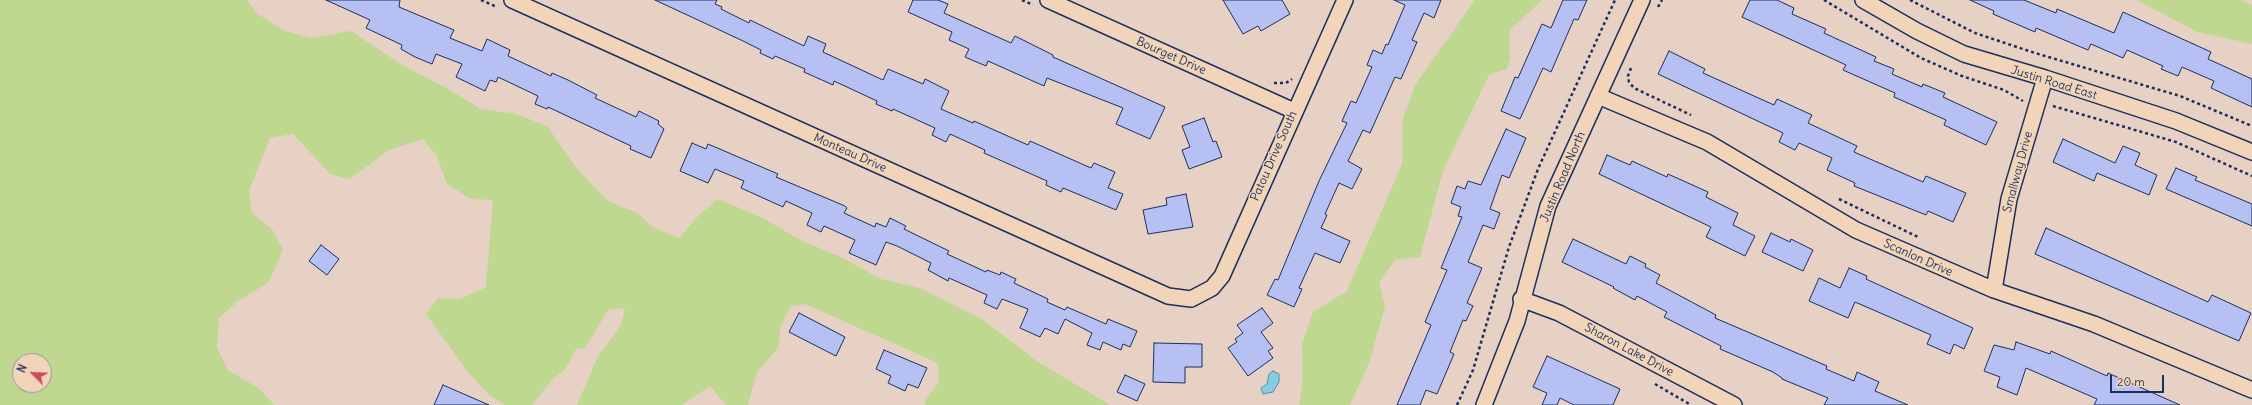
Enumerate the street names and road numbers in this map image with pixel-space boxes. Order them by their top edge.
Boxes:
street label: Bourget Drive [1134,34,1208,78]
street label: Justin Road East [2009,63,2099,103]
street label: Patou Drive South [1248,109,1300,203]
street label: Monteau Drive [811,130,889,176]
street label: Justin Road North [1537,130,1589,224]
street label: Smallway Drive [2000,130,2036,214]
street label: Scanlon Drive [1881,236,1955,280]
street label: Sharon Lake Drive [1582,320,1676,380]

